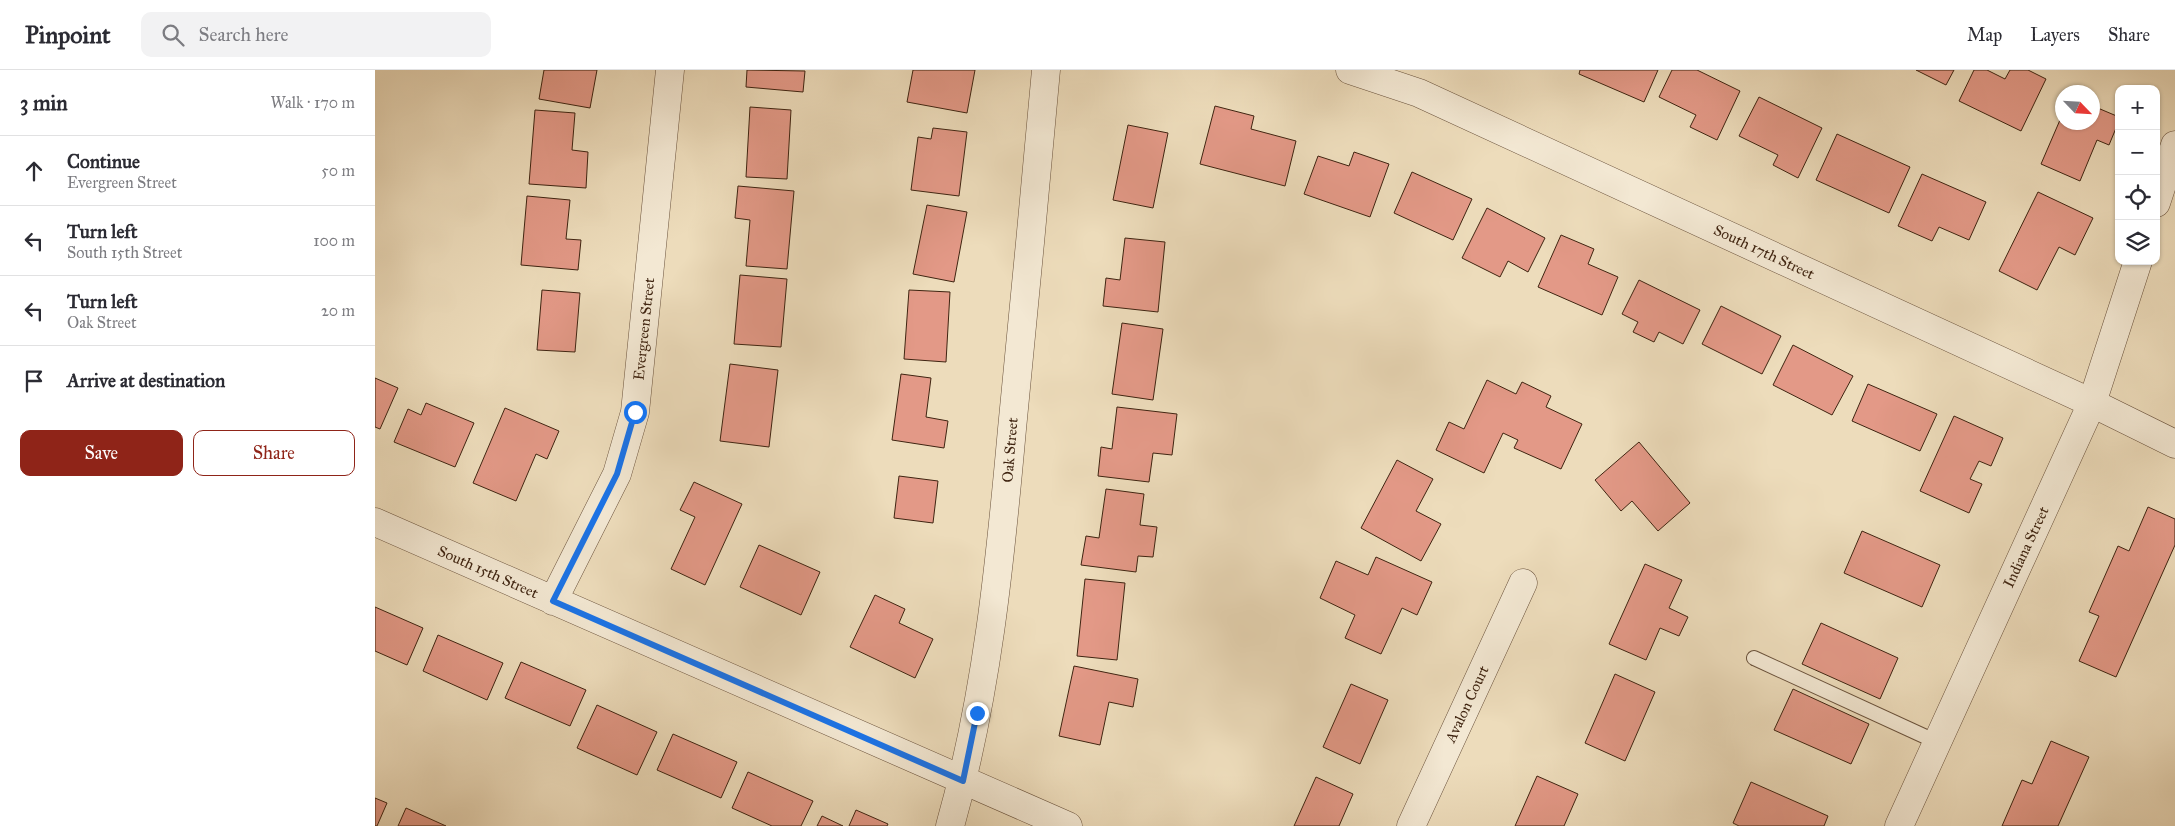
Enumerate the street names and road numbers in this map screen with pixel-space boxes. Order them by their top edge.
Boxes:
street label: South 17th Street [1711,221,1818,284]
street label: Evergreen Street [630,276,658,381]
street label: Oak Street [998,416,1022,483]
street label: Indiana Street [1999,503,2053,590]
street label: South 15th Street [435,542,542,602]
street label: Avalon Court [1441,662,1493,746]

